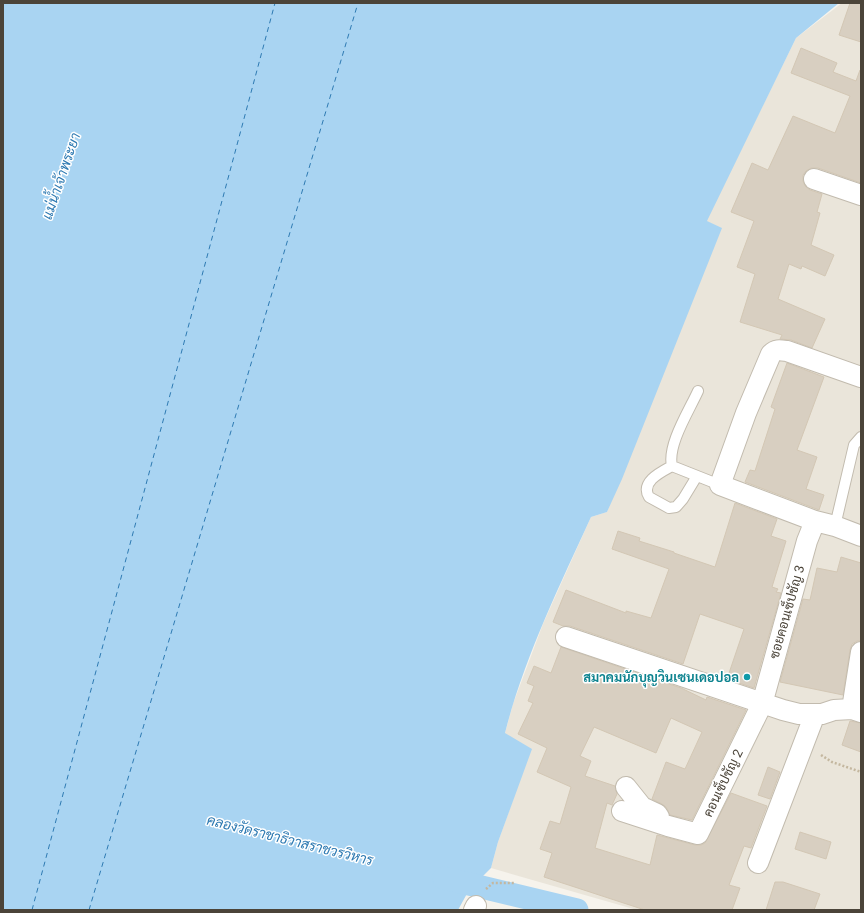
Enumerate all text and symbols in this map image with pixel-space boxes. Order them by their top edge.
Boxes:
water label: แม่น้ำเจ้าพระยา [35,129,83,221]
street label: ซอยคอนเซ็ปชัญ 3 [765,563,808,661]
place label: สมาคมนักบุญวินเซนเดอปอล [583,669,739,688]
marker: สมาคมนักบุญวินเซนเดอปอล [742,672,752,682]
street label: คอนเซ็ปชัญ 2 [698,746,747,820]
water label: คลองวัดราชาธิวาสราชวรวิหาร [205,812,376,869]

